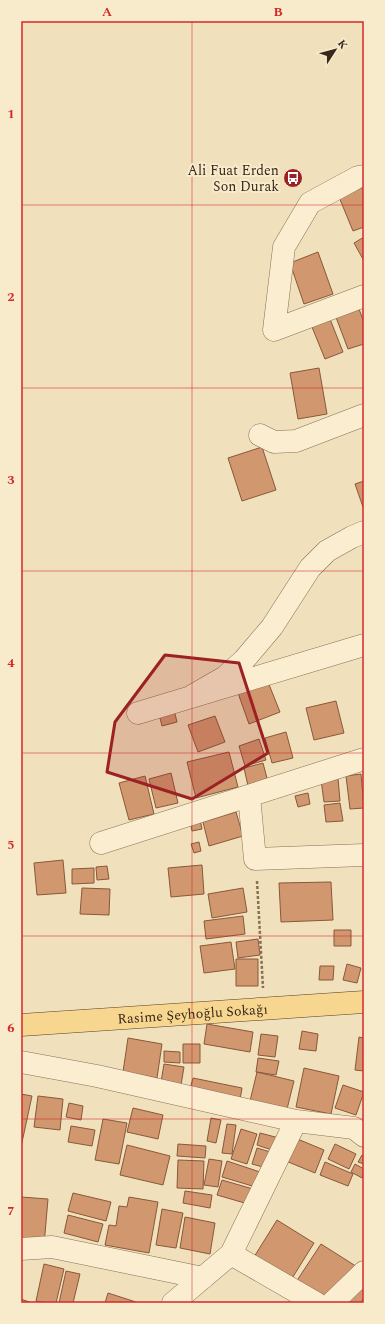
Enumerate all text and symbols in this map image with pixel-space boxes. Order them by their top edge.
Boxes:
text: A [102,2,112,22]
text: B [273,2,283,22]
north arrow [315,30,355,70]
text: K [333,36,352,53]
text: 1 [7,104,15,124]
place label: Ali Fuat Erden Son Durak [188,160,279,197]
bus stop icon: Ali Fuat Erden Son Durak [282,167,304,189]
text: 2 [7,287,15,307]
text: 3 [7,470,15,490]
text: 4 [7,653,15,673]
text: 5 [7,835,15,855]
street label: Rasime Şeyhoğlu Sokağı [117,998,269,1029]
text: 6 [7,1018,15,1038]
text: 7 [7,1201,15,1221]

